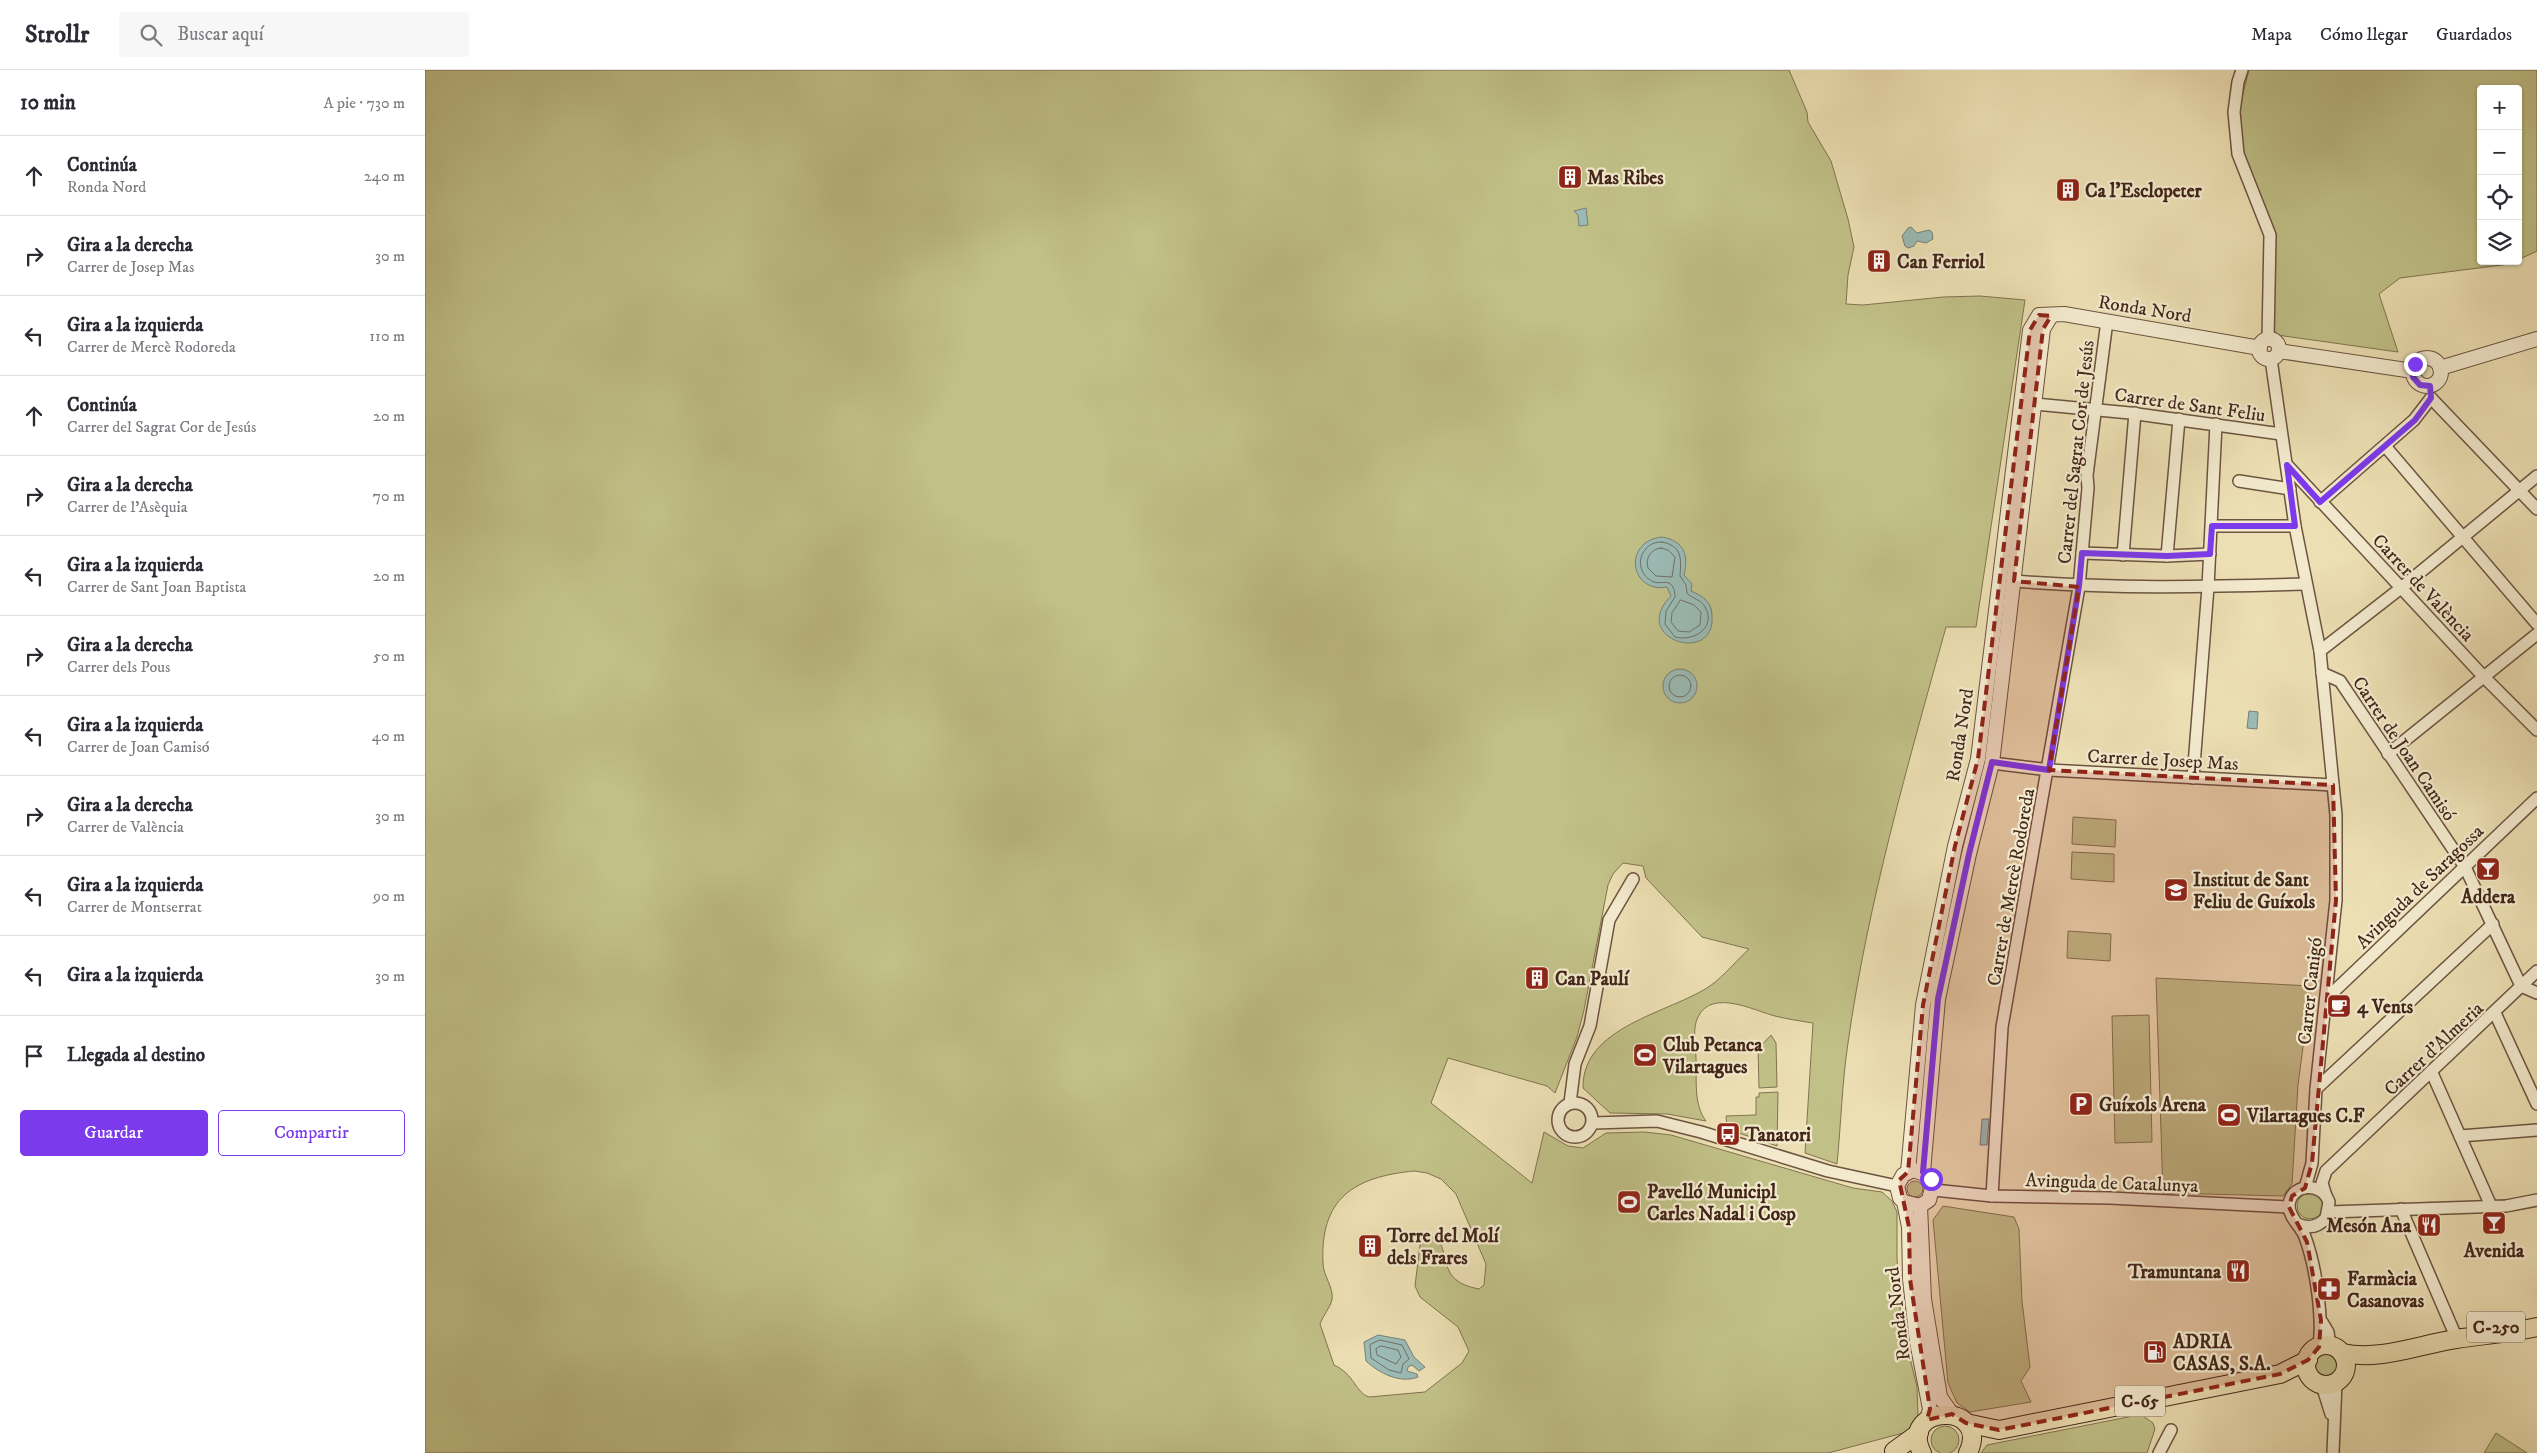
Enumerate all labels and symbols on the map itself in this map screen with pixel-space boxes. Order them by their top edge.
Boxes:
building icon: Mas Ribes [1557,164,1583,190]
place label: Mas Ribes [1587,167,1664,190]
building icon: Ca l'Esclopeter [2055,177,2081,203]
place label: Ca l'Esclopeter [2085,180,2203,203]
building icon: Can Ferriol [1866,248,1892,274]
place label: Can Ferriol [1897,251,1985,274]
street label: Ronda Nord [2096,291,2194,328]
street label: Carrer del Sagrat Cor de Jesús [2053,339,2100,565]
route end [2404,353,2427,376]
street label: Carrer de Sant Feliu [2113,384,2267,427]
street label: Carrer de València [2367,529,2479,647]
street label: Carrer de Joan Camisó [2347,672,2461,825]
street label: Ronda Nord [1942,686,1979,784]
street label: Carrer de Josep Mas [2087,745,2239,776]
street label: Carrer de Mercè Rodoreda [1983,787,2040,988]
street label: Avinguda de Saragossa [2351,820,2489,954]
bar icon: Addera [2475,856,2501,882]
place label: Institut de Sant Feliu de Guíxols [2193,869,2316,914]
school or university icon: Institut de Sant Feliu de Guíxols [2163,877,2189,903]
place label: Addera [2460,886,2516,909]
street label: Carrer Canigó [2293,936,2328,1046]
building icon: Can Paulí [1524,965,1550,991]
place label: Can Paulí [1555,968,1631,991]
cafe icon: 4 Vents [2326,993,2352,1019]
place label: 4 Vents [2357,996,2414,1019]
street label: Carrer d'Almeria [2380,997,2488,1101]
place label: Club Petanca Vilartagues [1662,1034,1763,1079]
sports icon: Club Petanca Vilartagues [1632,1042,1658,1068]
parking icon: Guíxols Arena [2068,1091,2094,1117]
place label: Guíxols Arena [2099,1094,2207,1117]
sports icon: Vilartagues C.F [2216,1102,2242,1128]
place label: Vilartagues C.F [2246,1105,2365,1128]
bus stop icon: Tanatori [1715,1121,1741,1147]
place label: Tanatori [1744,1124,1811,1147]
route start [1920,1168,1943,1191]
street label: Avinguda de Catalunya [2025,1169,2199,1198]
place label: Pavelló Municipl Carles Nadal i Cosp [1647,1181,1796,1226]
sports icon: Pavelló Municipl Carles Nadal i Cosp [1616,1189,1642,1215]
bar icon: Avenida [2481,1210,2507,1236]
restaurant icon: Mesón Ana [2416,1212,2442,1238]
place label: Mesón Ana [2326,1215,2412,1238]
place label: Torre del Molí dels Frares [1386,1225,1501,1270]
building icon: Torre del Molí dels Frares [1357,1233,1383,1259]
place label: Avenida [2463,1240,2525,1263]
restaurant icon: Tramuntana [2225,1258,2251,1284]
place label: Tramuntana [2127,1261,2222,1284]
street label: Ronda Nord [1881,1265,1916,1362]
place label: Farmàcia Casanovas [2347,1268,2425,1313]
pharmacy icon: Farmàcia Casanovas [2316,1276,2342,1302]
road number: C-250 [2467,1312,2525,1342]
place label: ADRIA CASAS, S.A. [2172,1331,2271,1376]
fuel station icon: ADRIA CASAS, S.A. [2142,1339,2168,1365]
road number: C-65 [2115,1385,2165,1416]

